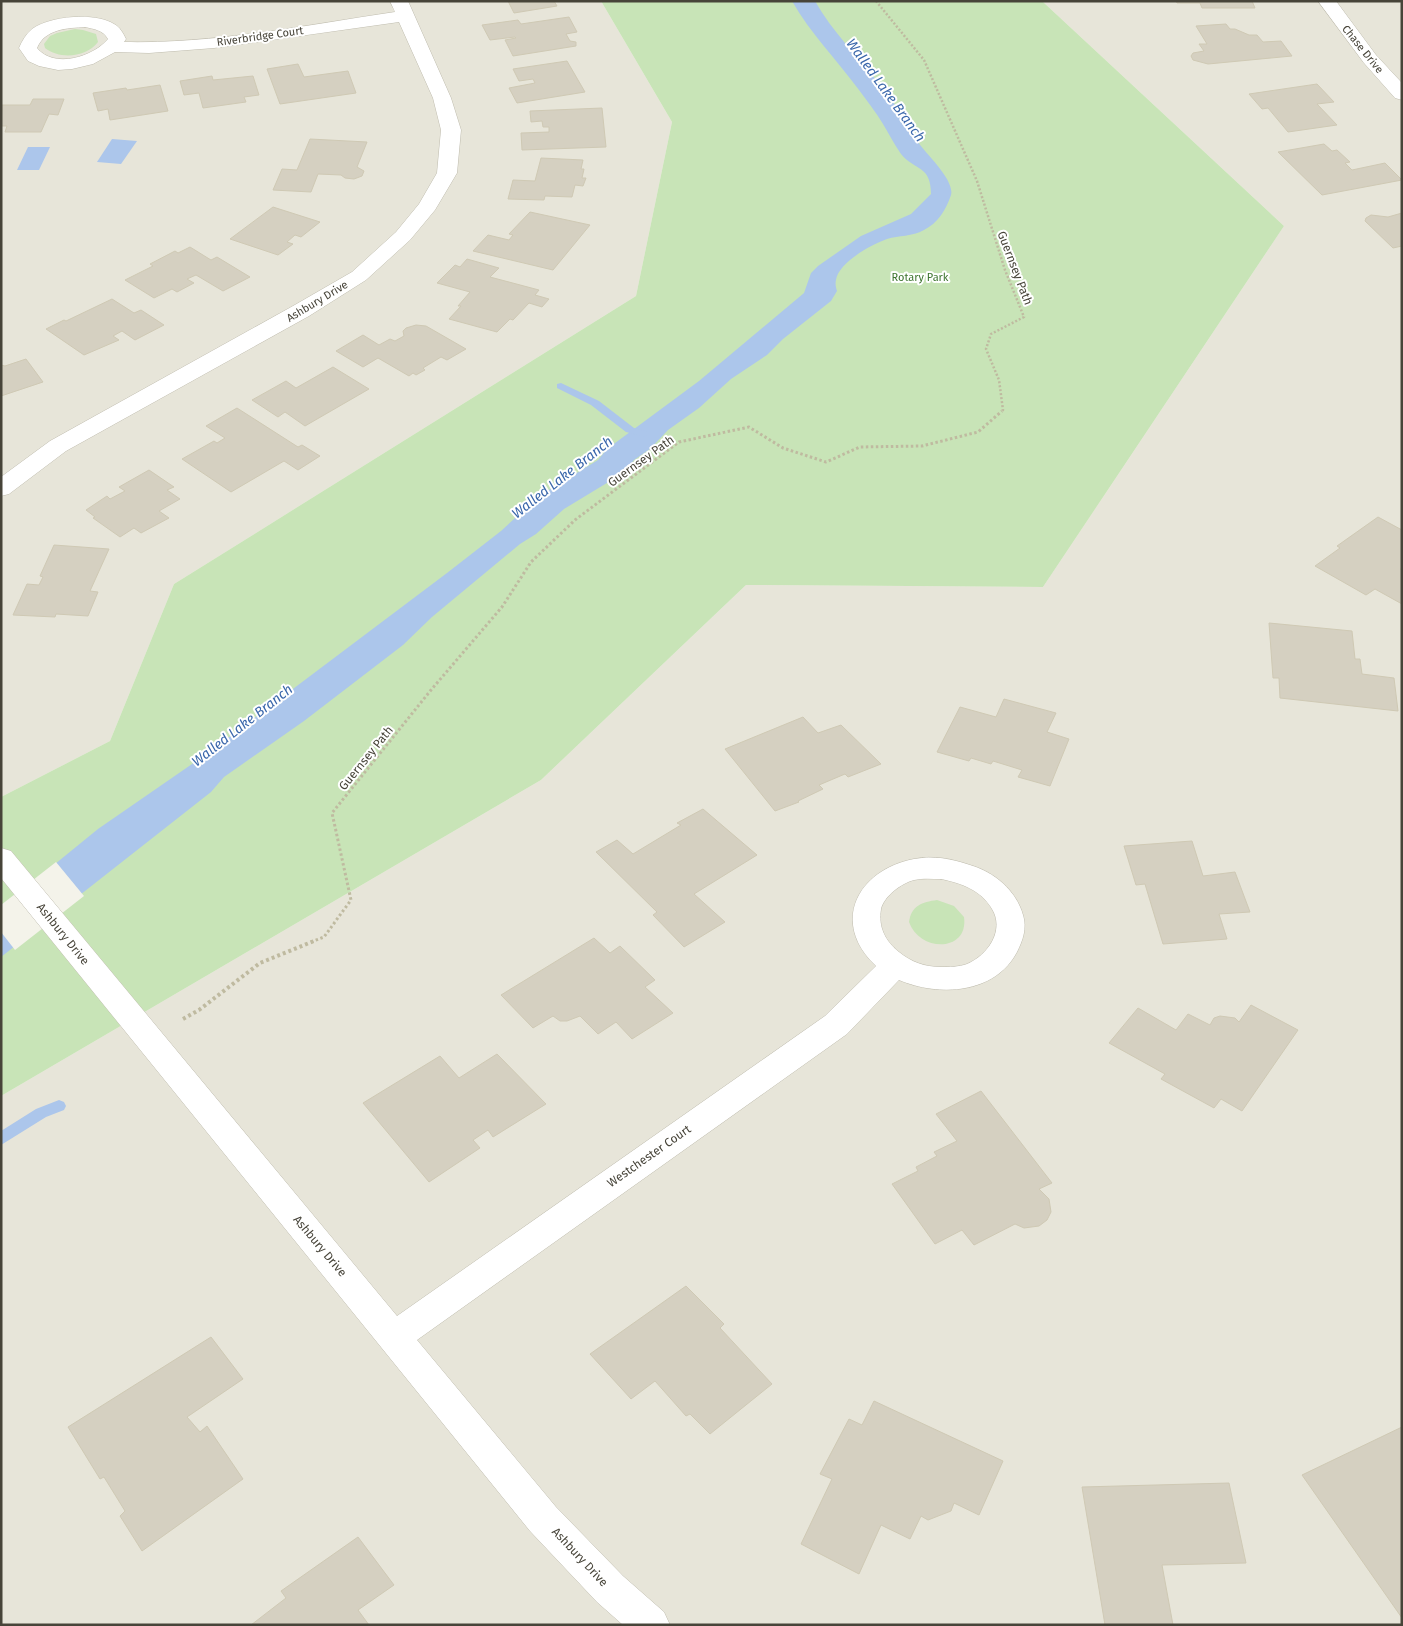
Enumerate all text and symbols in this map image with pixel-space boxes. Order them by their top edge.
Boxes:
street label: Chase Drive [1339,23,1386,76]
street label: Riverbridge Court [216,24,304,49]
water label: Walled Lake Branch [842,35,929,145]
street label: Guernsey Path [994,229,1036,307]
park label: Rotary Park [891,271,949,284]
street label: Ashbury Drive [284,278,350,325]
street label: Guernsey Path [605,432,677,490]
water label: Walled Lake Branch [508,433,616,522]
water label: Walled Lake Branch [188,681,296,770]
street label: Guernsey Path [336,723,396,793]
street label: Ashbury Drive [34,900,92,968]
street label: Westchester Court [604,1122,694,1190]
street label: Ashbury Drive [290,1213,350,1279]
street label: Ashbury Drive [549,1525,611,1589]

